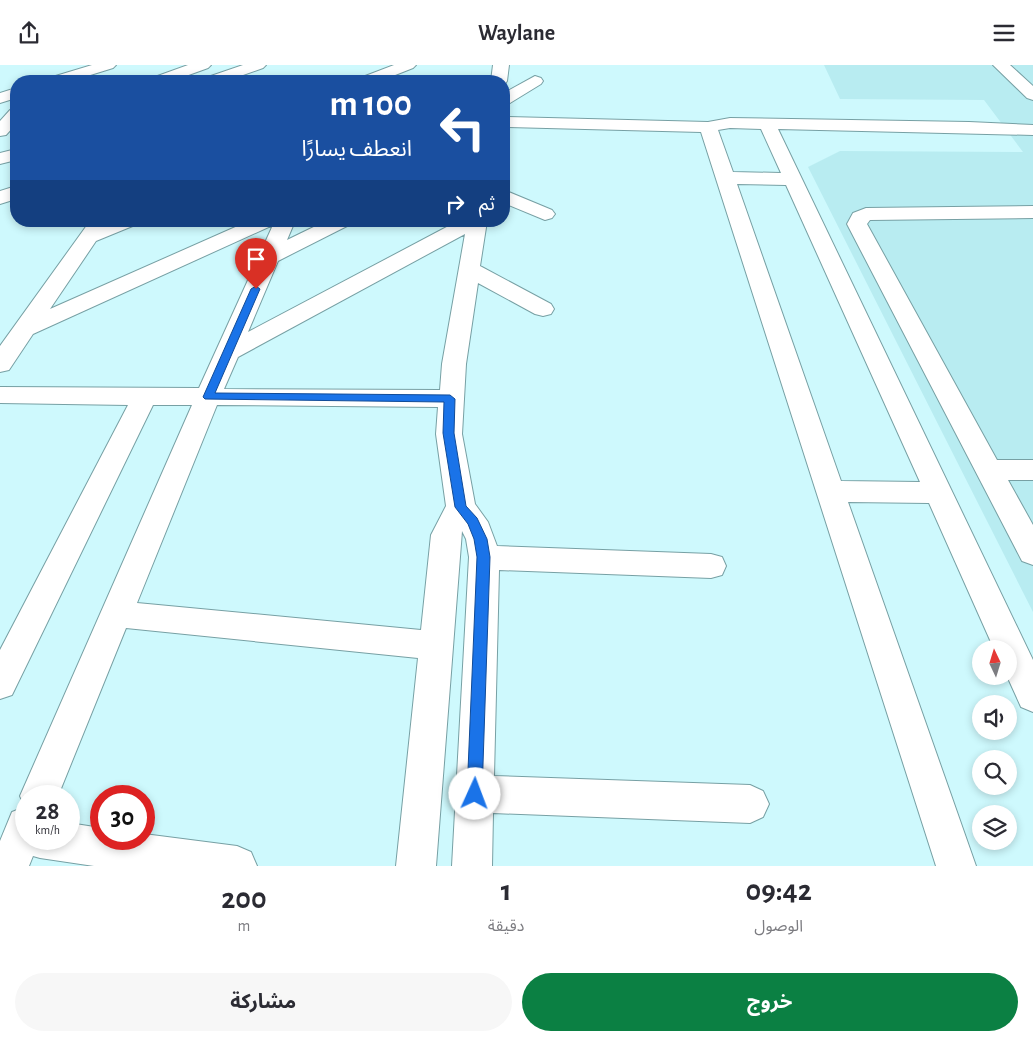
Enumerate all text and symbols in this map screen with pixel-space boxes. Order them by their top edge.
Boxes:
icon: share [15,19,43,47]
icon: menu [990,19,1018,47]
text: Waylane [478,22,555,44]
text: 100 m [329,87,412,122]
icon: left [430,95,495,160]
text: انعطف يسارًا [302,138,412,160]
icon: right [441,190,469,218]
text: ثم [479,195,495,214]
pin [235,238,277,289]
icon: arrive [242,245,270,273]
north arrow [972,640,1018,685]
map controls [972,640,1017,850]
button: sound [972,695,1017,740]
button: search [972,750,1017,795]
position arrow [448,767,500,819]
speed limit sign: 30 [90,785,155,850]
text: 28 [35,799,60,824]
button: layers [972,805,1017,850]
text: km/h [35,824,60,836]
text: 1 [501,876,511,906]
text: 09:42 [746,876,812,906]
text: 200 [221,884,267,914]
text: m [238,918,250,934]
text: دقيقة [488,918,524,934]
text: الوصول [754,918,803,934]
button: مشاركة [15,973,512,1031]
button: خروج [522,973,1018,1031]

